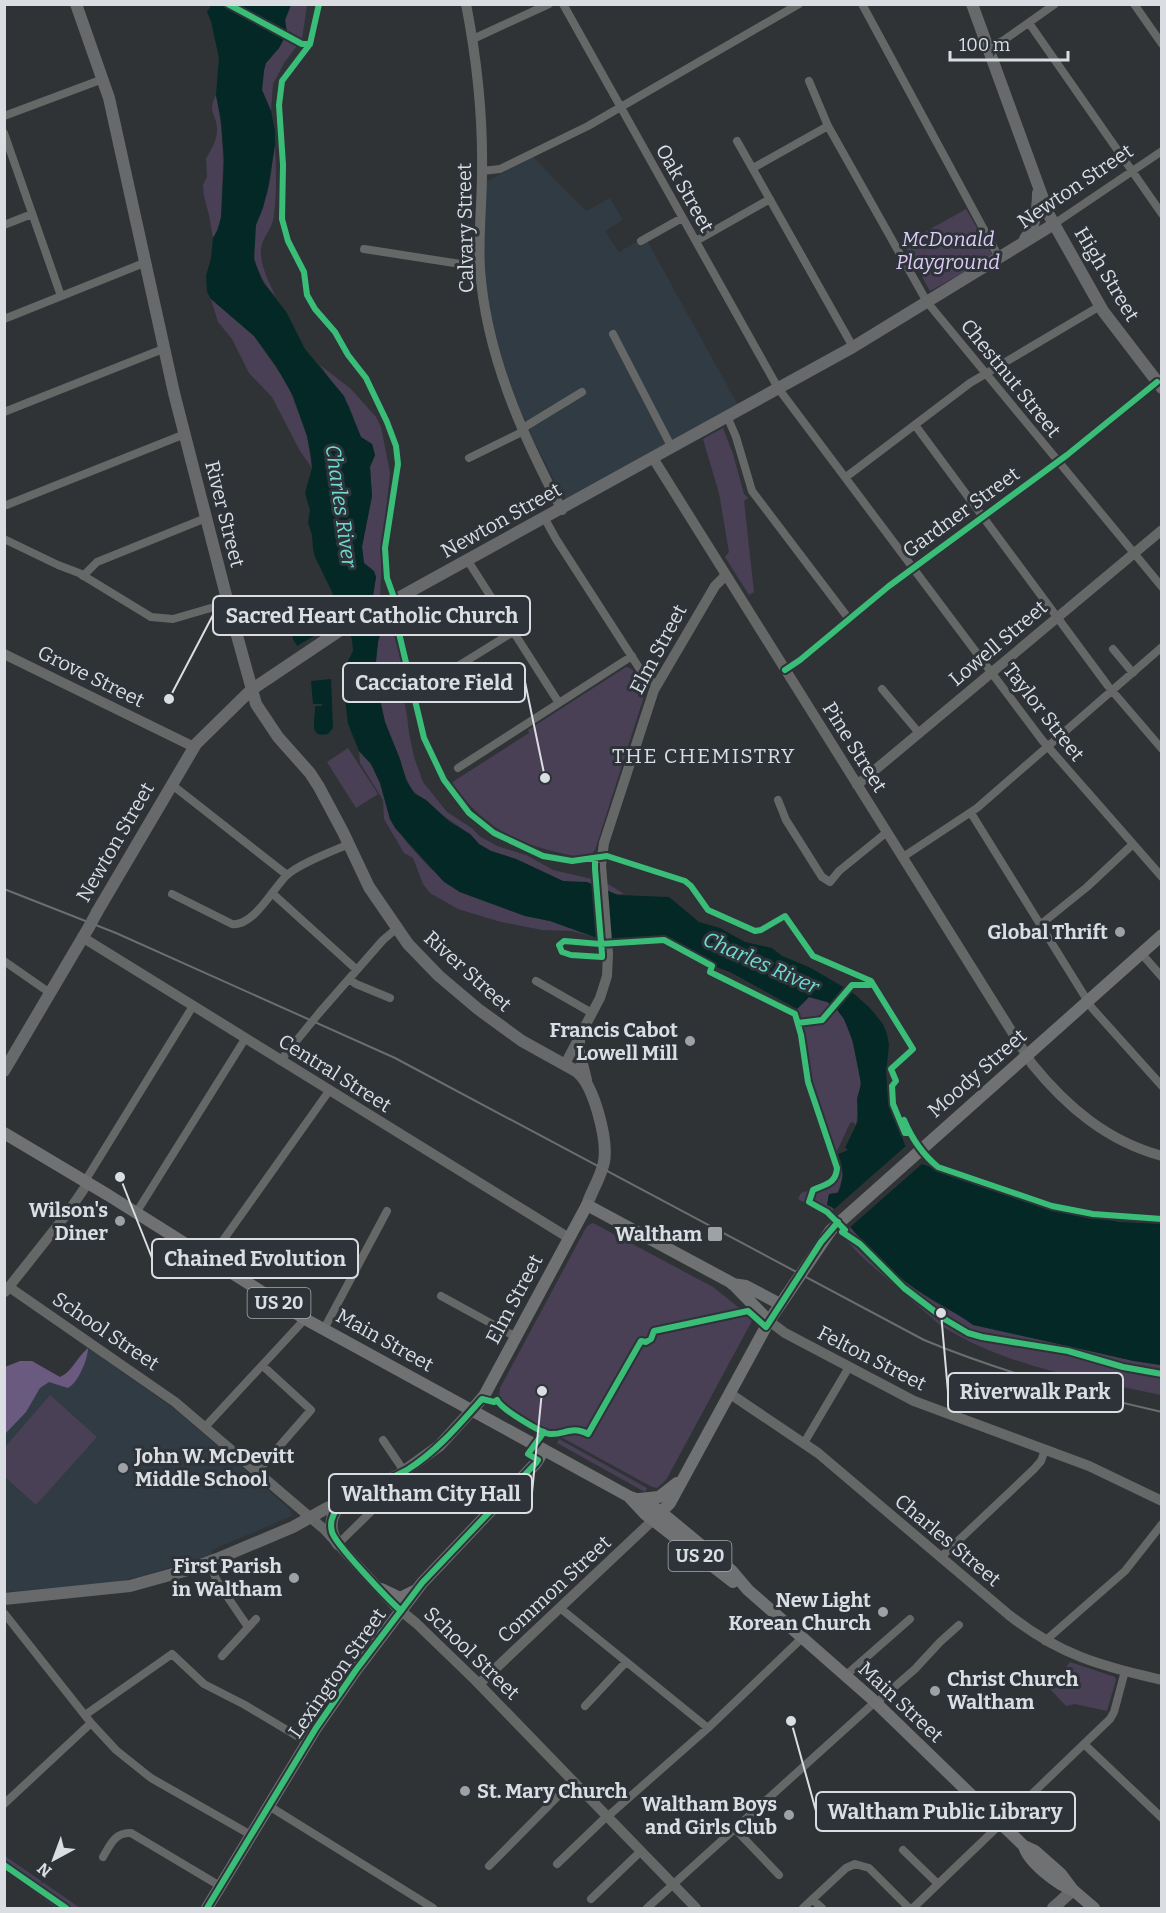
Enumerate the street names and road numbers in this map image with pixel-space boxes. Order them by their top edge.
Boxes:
street label: Newton Street [1013,139,1137,233]
street label: Oak Street [651,140,719,236]
street label: Calvary Street [452,163,478,293]
street label: High Street [1069,223,1145,325]
street label: Chestnut Street [956,314,1066,442]
street label: River Street [200,458,250,570]
street label: Gardner Street [898,462,1024,562]
street label: Newton Street [437,477,565,563]
street label: Lowell Street [944,595,1052,691]
street label: Elm Street [624,600,692,698]
street label: Grove Street [34,640,148,712]
street label: Taylor Street [998,658,1090,766]
street label: Pine Street [818,697,892,797]
street label: Newton Street [71,778,159,906]
street label: River Street [420,926,516,1016]
street label: Moody Street [923,1024,1031,1122]
street label: Central Street [274,1029,396,1117]
street label: Elm Street [480,1250,548,1348]
street label: School Street [48,1287,164,1375]
road number: US 20 [248,1288,310,1318]
street label: Main Street [332,1303,438,1377]
street label: Felton Street [814,1320,930,1396]
street label: Charles Street [890,1489,1006,1591]
street label: Common Street [492,1530,616,1648]
road number: US 20 [668,1541,732,1571]
street label: School Street [419,1602,525,1704]
street label: Lexington Street [283,1603,391,1743]
street label: Main Street [854,1657,948,1747]

